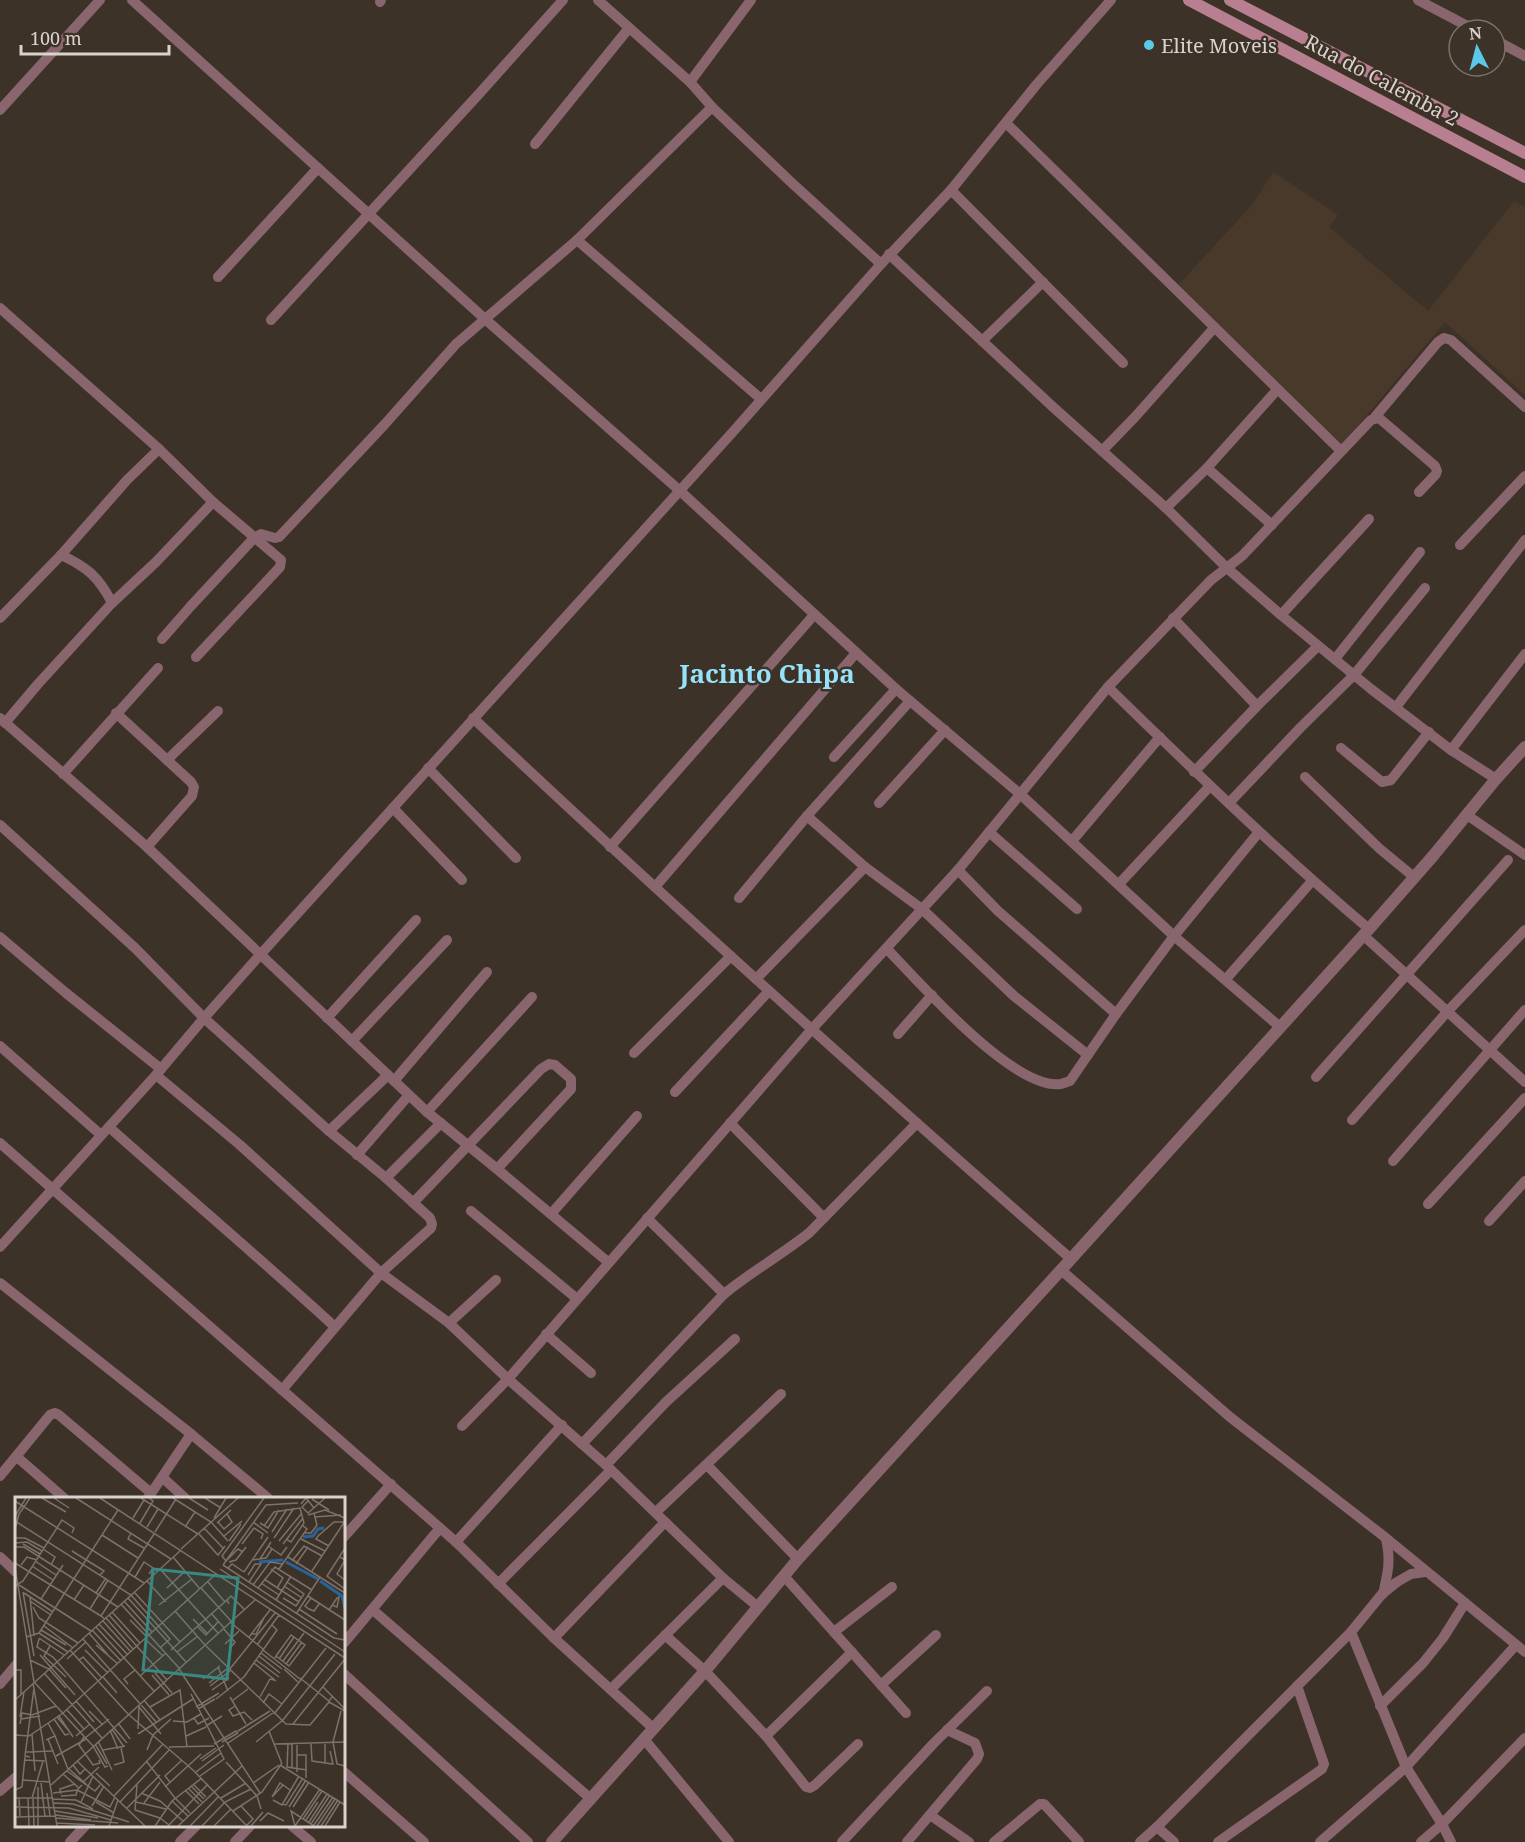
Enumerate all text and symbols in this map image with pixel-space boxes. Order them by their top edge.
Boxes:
scale bar [21,18,170,56]
north arrow [1447,18,1507,78]
text: N [1468,21,1483,45]
text: 100 m [30,26,82,50]
street label: Rua do Calemba 2 [1300,28,1464,132]
place label: Elite Moveis [1161,32,1277,59]
marker: Elite Moveis [1142,38,1156,52]
district label: Jacinto Chipa [678,655,855,691]
inset map [15,1497,345,1827]

